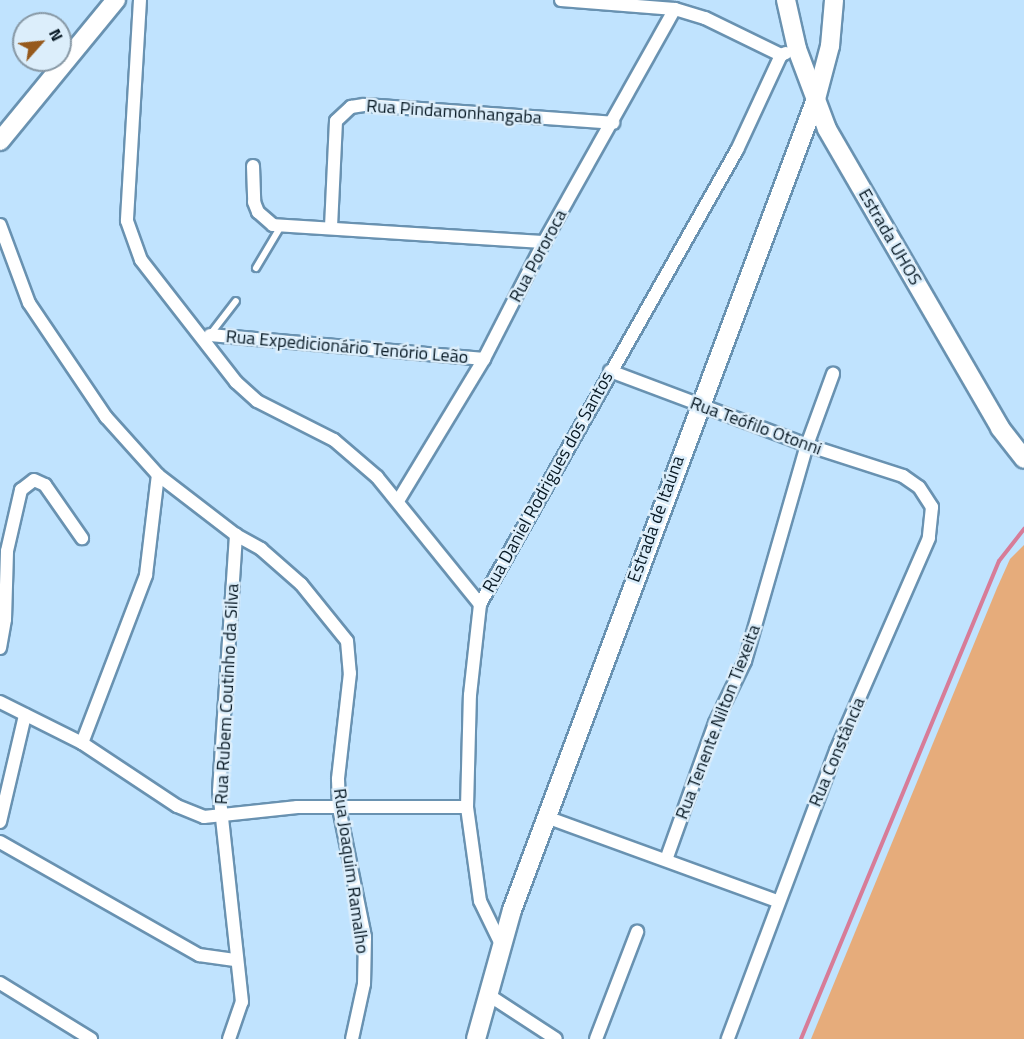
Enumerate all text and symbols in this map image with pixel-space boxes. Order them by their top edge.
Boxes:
north arrow [12,12,72,72]
text: N [43,24,69,45]
street label: Rua Pindamonhangaba [366,95,542,129]
street label: Estrada UHOS [854,185,926,289]
street label: Rua Pororoca [505,206,571,306]
street label: Rua Expedicionário Tenório Leão [225,326,469,368]
street label: Rua Daniel Rodrigues dos Santos [478,368,618,596]
street label: Rua Teófilo Otonni [687,392,825,460]
street label: Estrada de Itaúna [623,453,689,585]
street label: Rua Rubem Coutinho da Silva [210,583,244,805]
street label: Rua Tenente Nilton Tiexeita [671,622,765,822]
street label: Rua Constância [804,694,870,810]
street label: Rua Joaquim Ramalho [329,787,373,955]

